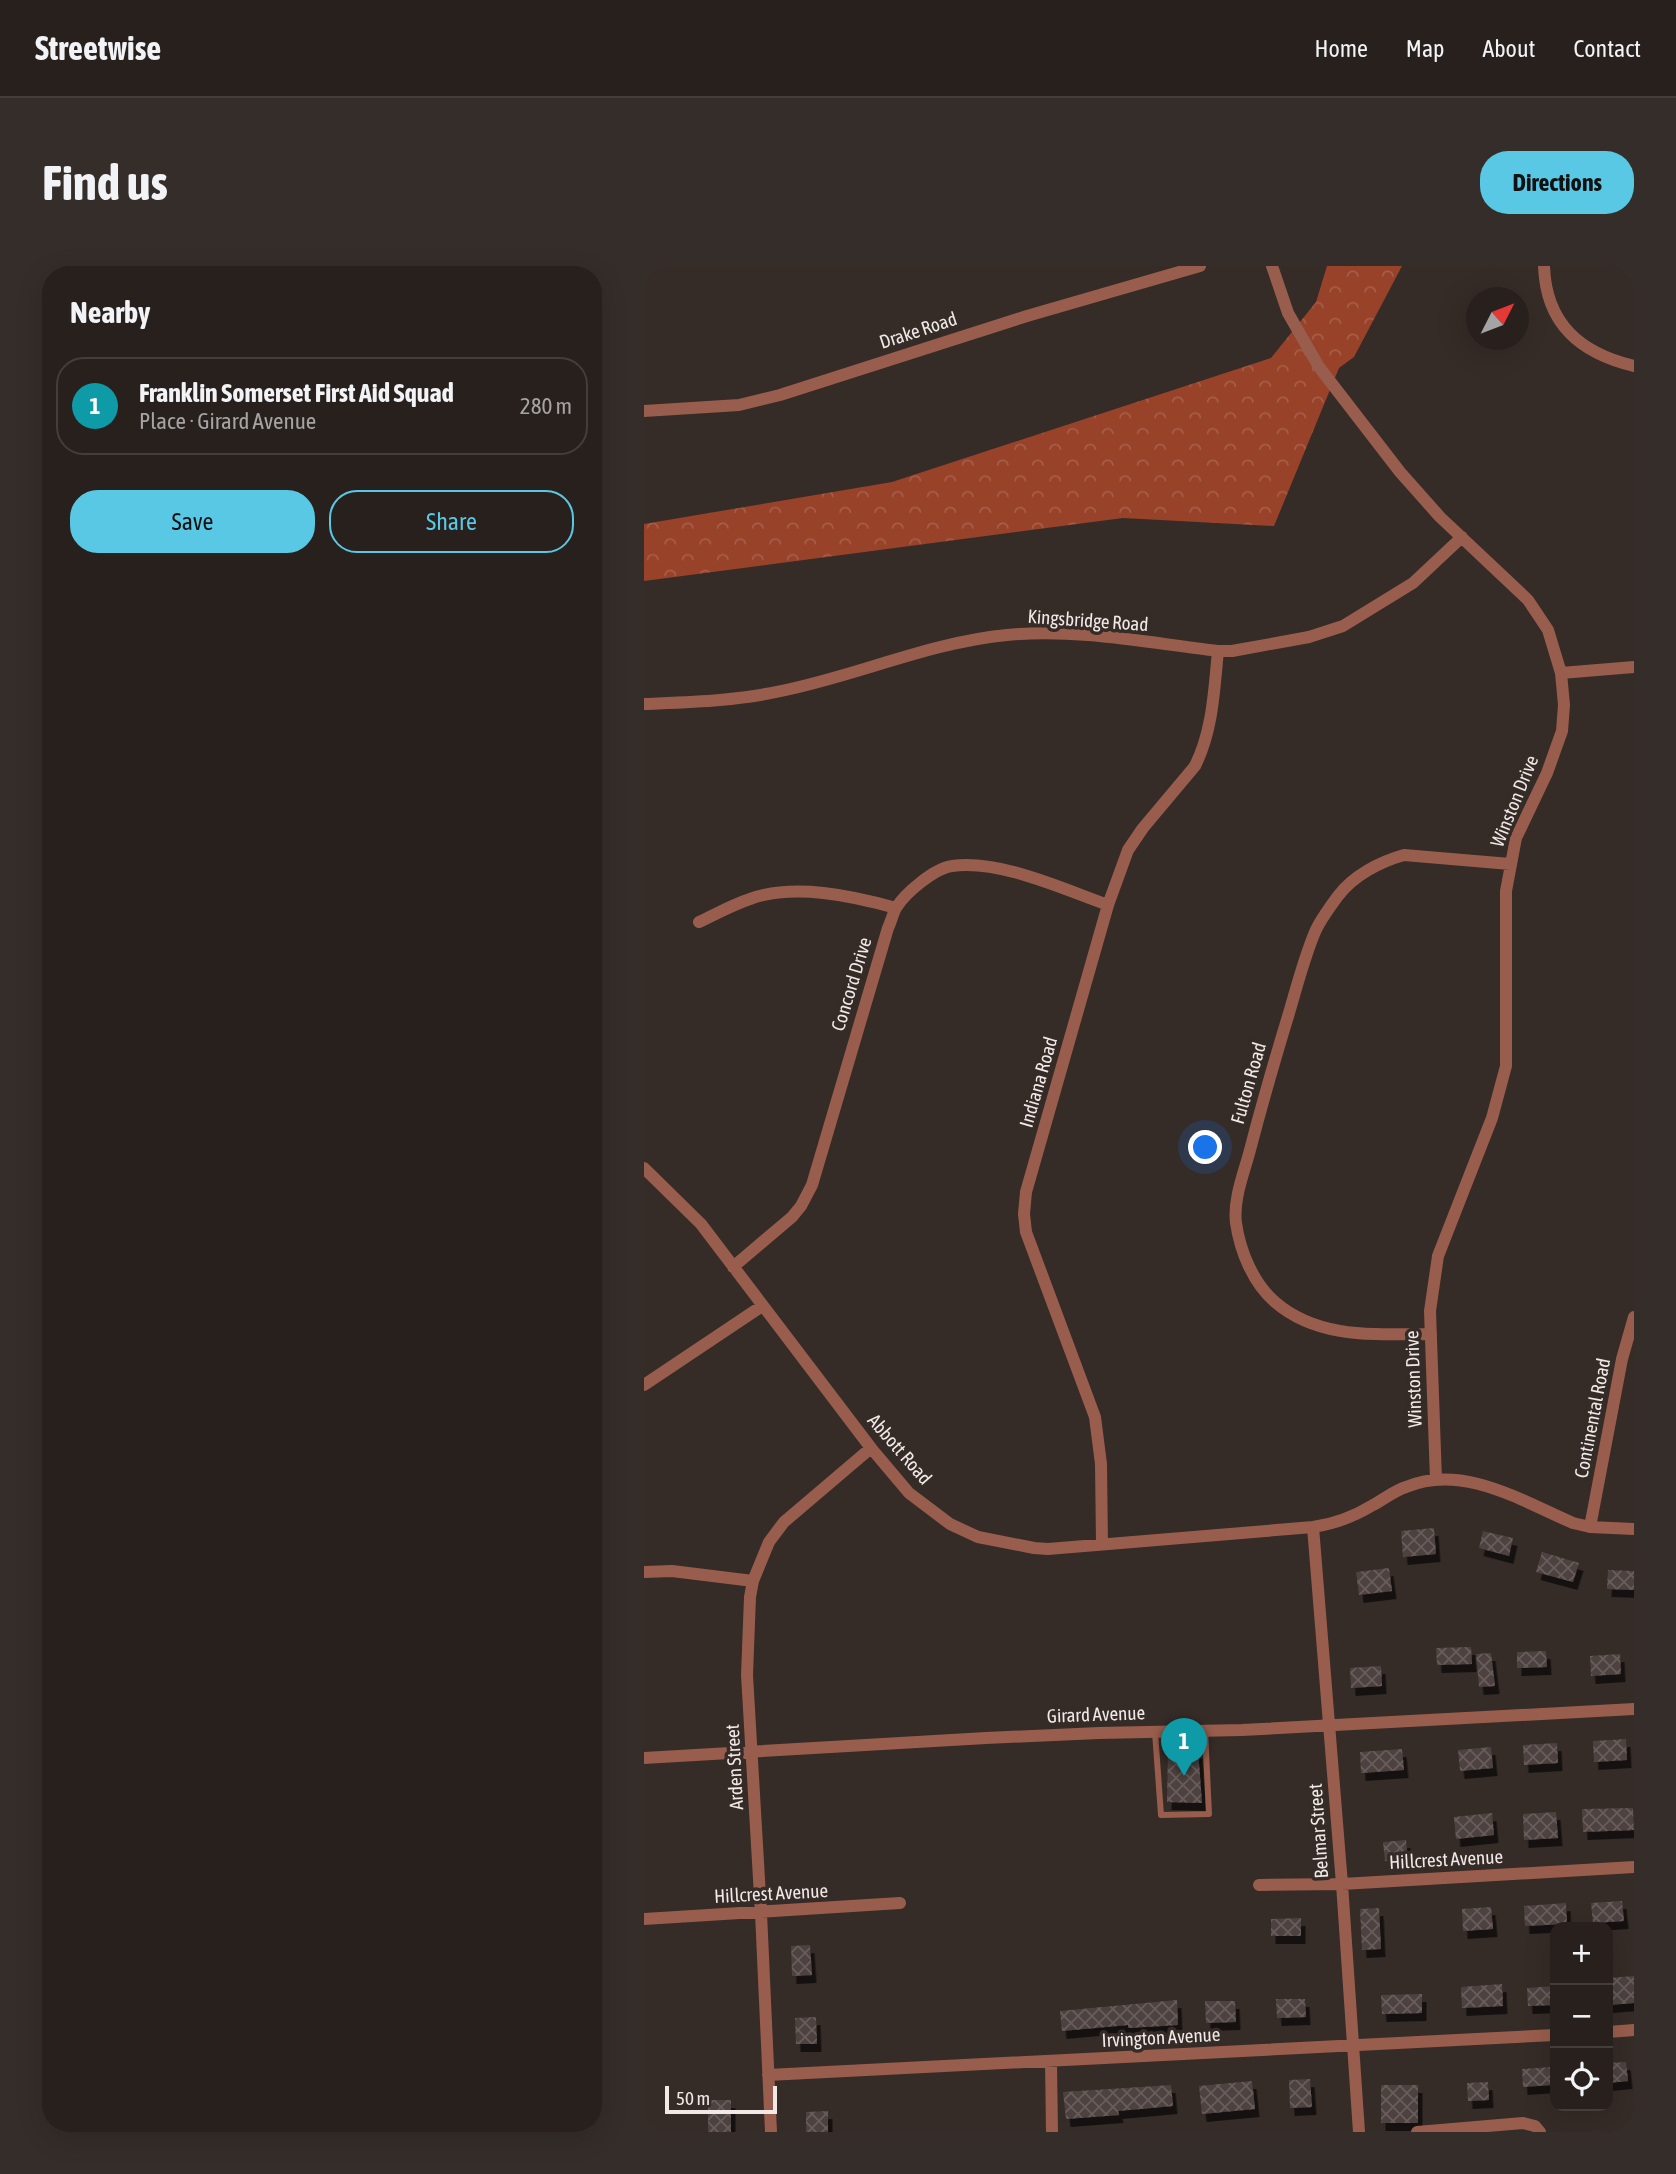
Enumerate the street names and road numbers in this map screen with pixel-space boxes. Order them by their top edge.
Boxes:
street label: Drake Road [876,307,960,353]
street label: Kingsbridge Road [1027,605,1149,635]
street label: Winston Drive [1486,752,1542,850]
street label: Concord Drive [826,935,876,1033]
street label: Indiana Road [1015,1034,1061,1130]
street label: Fulton Road [1226,1040,1270,1126]
street label: Winston Drive [1400,1330,1426,1428]
street label: Continental Road [1570,1356,1614,1480]
street label: Abbott Road [863,1409,937,1489]
street label: Girard Avenue [1046,1701,1146,1727]
street label: Arden Street [721,1723,747,1811]
street label: Belmar Street [1304,1783,1332,1879]
street label: Hillcrest Avenue [1389,1845,1503,1873]
street label: Hillcrest Avenue [714,1879,828,1907]
street label: Irvington Avenue [1101,2023,1221,2051]

